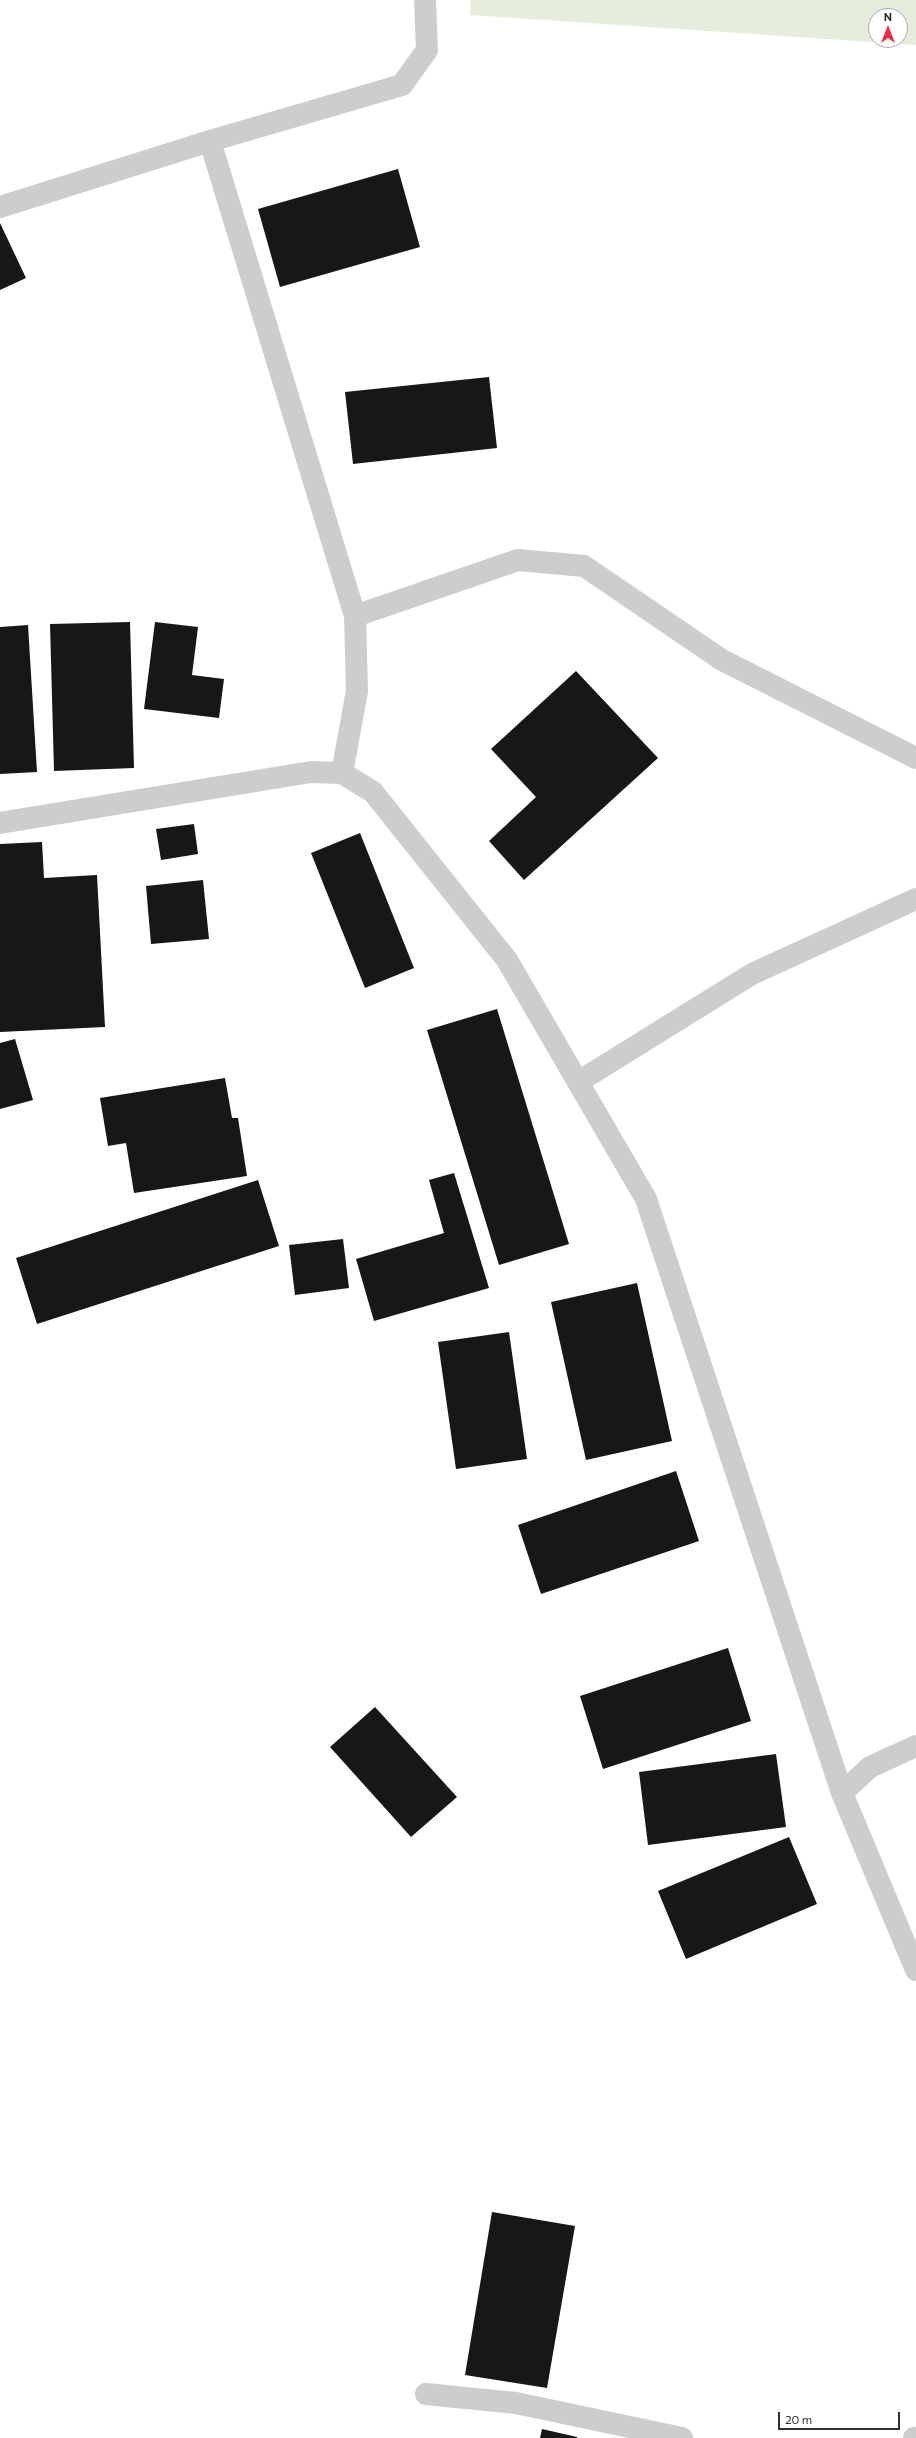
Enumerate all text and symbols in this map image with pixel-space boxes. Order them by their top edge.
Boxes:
north arrow [868,8,908,48]
text: N [884,10,892,23]
scale bar [780,2404,902,2430]
text: 20 m [785,2412,812,2426]

